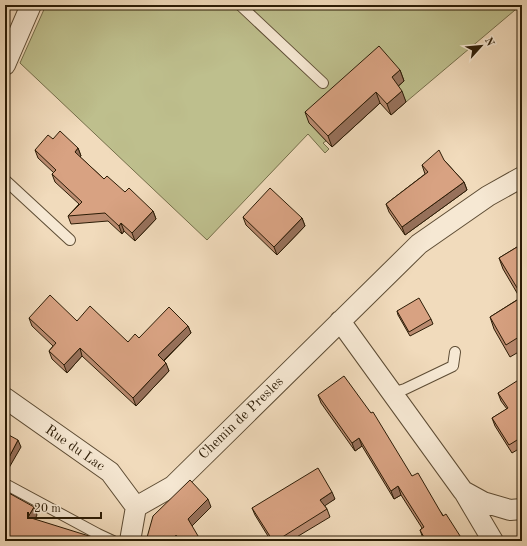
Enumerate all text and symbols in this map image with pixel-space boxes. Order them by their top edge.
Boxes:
north arrow [461,26,501,66]
text: N [482,36,496,49]
street label: Chemin de Presles [196,374,286,462]
street label: Rue du Lac [43,422,107,474]
scale bar [28,494,101,520]
text: 20 m [34,503,61,515]

